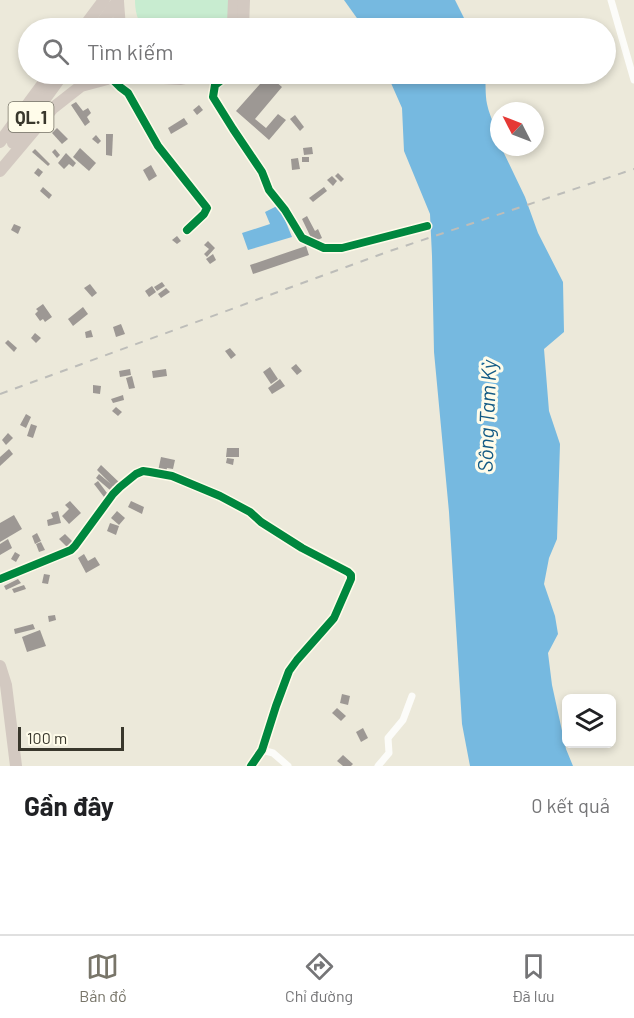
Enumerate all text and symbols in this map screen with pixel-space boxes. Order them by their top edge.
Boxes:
search box [18,18,616,84]
icon: search [39,35,72,68]
text: Tìm kiếm [87,38,173,64]
road number: QL.1 [9,102,54,132]
north arrow [490,102,544,156]
water label: Sông Tam Kỳ [472,359,500,473]
map controls [562,694,616,748]
button: layers [562,694,616,748]
scale bar [18,724,124,752]
text: 100 m [27,728,67,747]
text: Gần đây [24,790,114,821]
text: 0 kết quả [531,793,610,817]
tab: Bản đồ [79,950,127,1005]
tab: Chỉ đường [285,950,353,1005]
tab: Đã lưu [512,950,555,1005]

